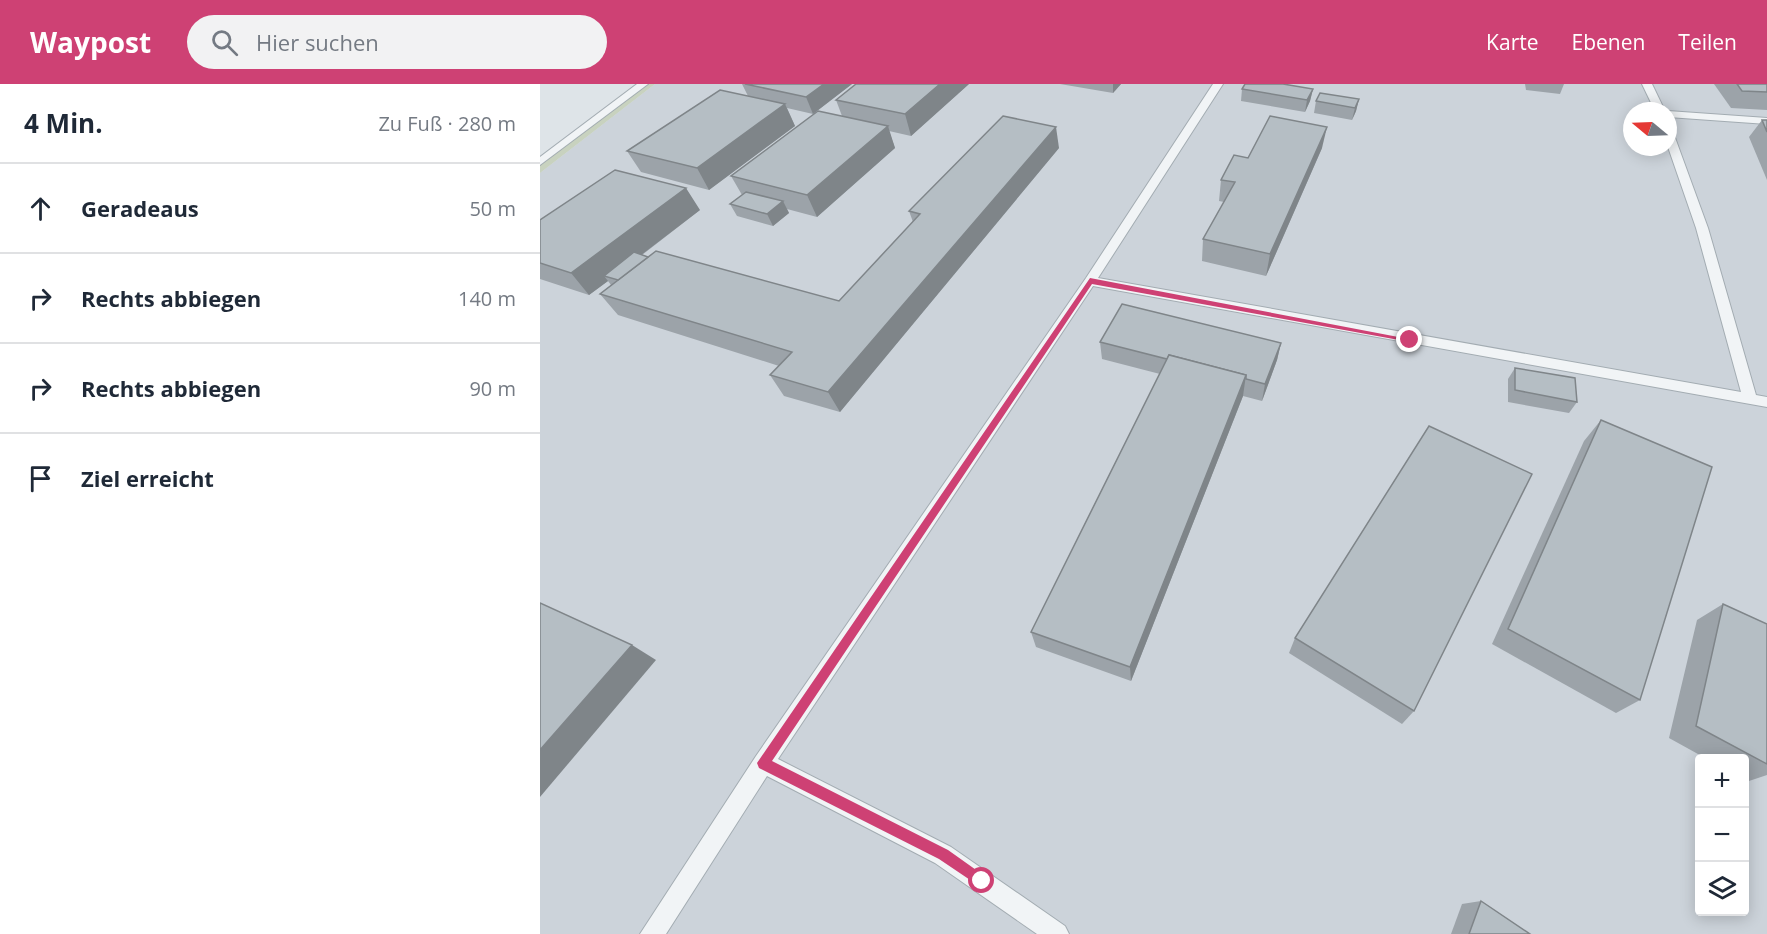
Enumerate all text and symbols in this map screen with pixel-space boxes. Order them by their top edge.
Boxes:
search box [187,15,607,69]
text: Waypost [30,23,151,61]
icon: search [208,26,241,59]
text: Hier suchen [256,27,379,57]
text: Karte [1486,28,1539,56]
text: Ebenen [1572,28,1645,56]
text: Teilen [1678,28,1737,56]
north arrow [1623,102,1677,156]
text: 4 Min. [24,105,103,141]
text: Zu Fuß · 280 m [378,110,516,137]
icon: ahead [24,192,57,225]
text: Geradeaus [81,193,199,223]
text: 50 m [469,195,516,222]
icon: right [24,282,57,315]
text: Rechts abbiegen [81,283,261,313]
text: 140 m [458,285,516,312]
route end [1396,326,1422,352]
icon: right [24,372,57,405]
text: Rechts abbiegen [81,373,261,403]
text: 90 m [469,375,516,402]
icon: arrive [24,462,57,495]
text: Ziel erreicht [81,463,214,493]
map controls [1695,754,1749,916]
button: + [1695,754,1749,808]
button: − [1695,808,1749,862]
button: layers [1695,862,1749,916]
route start [968,867,994,893]

